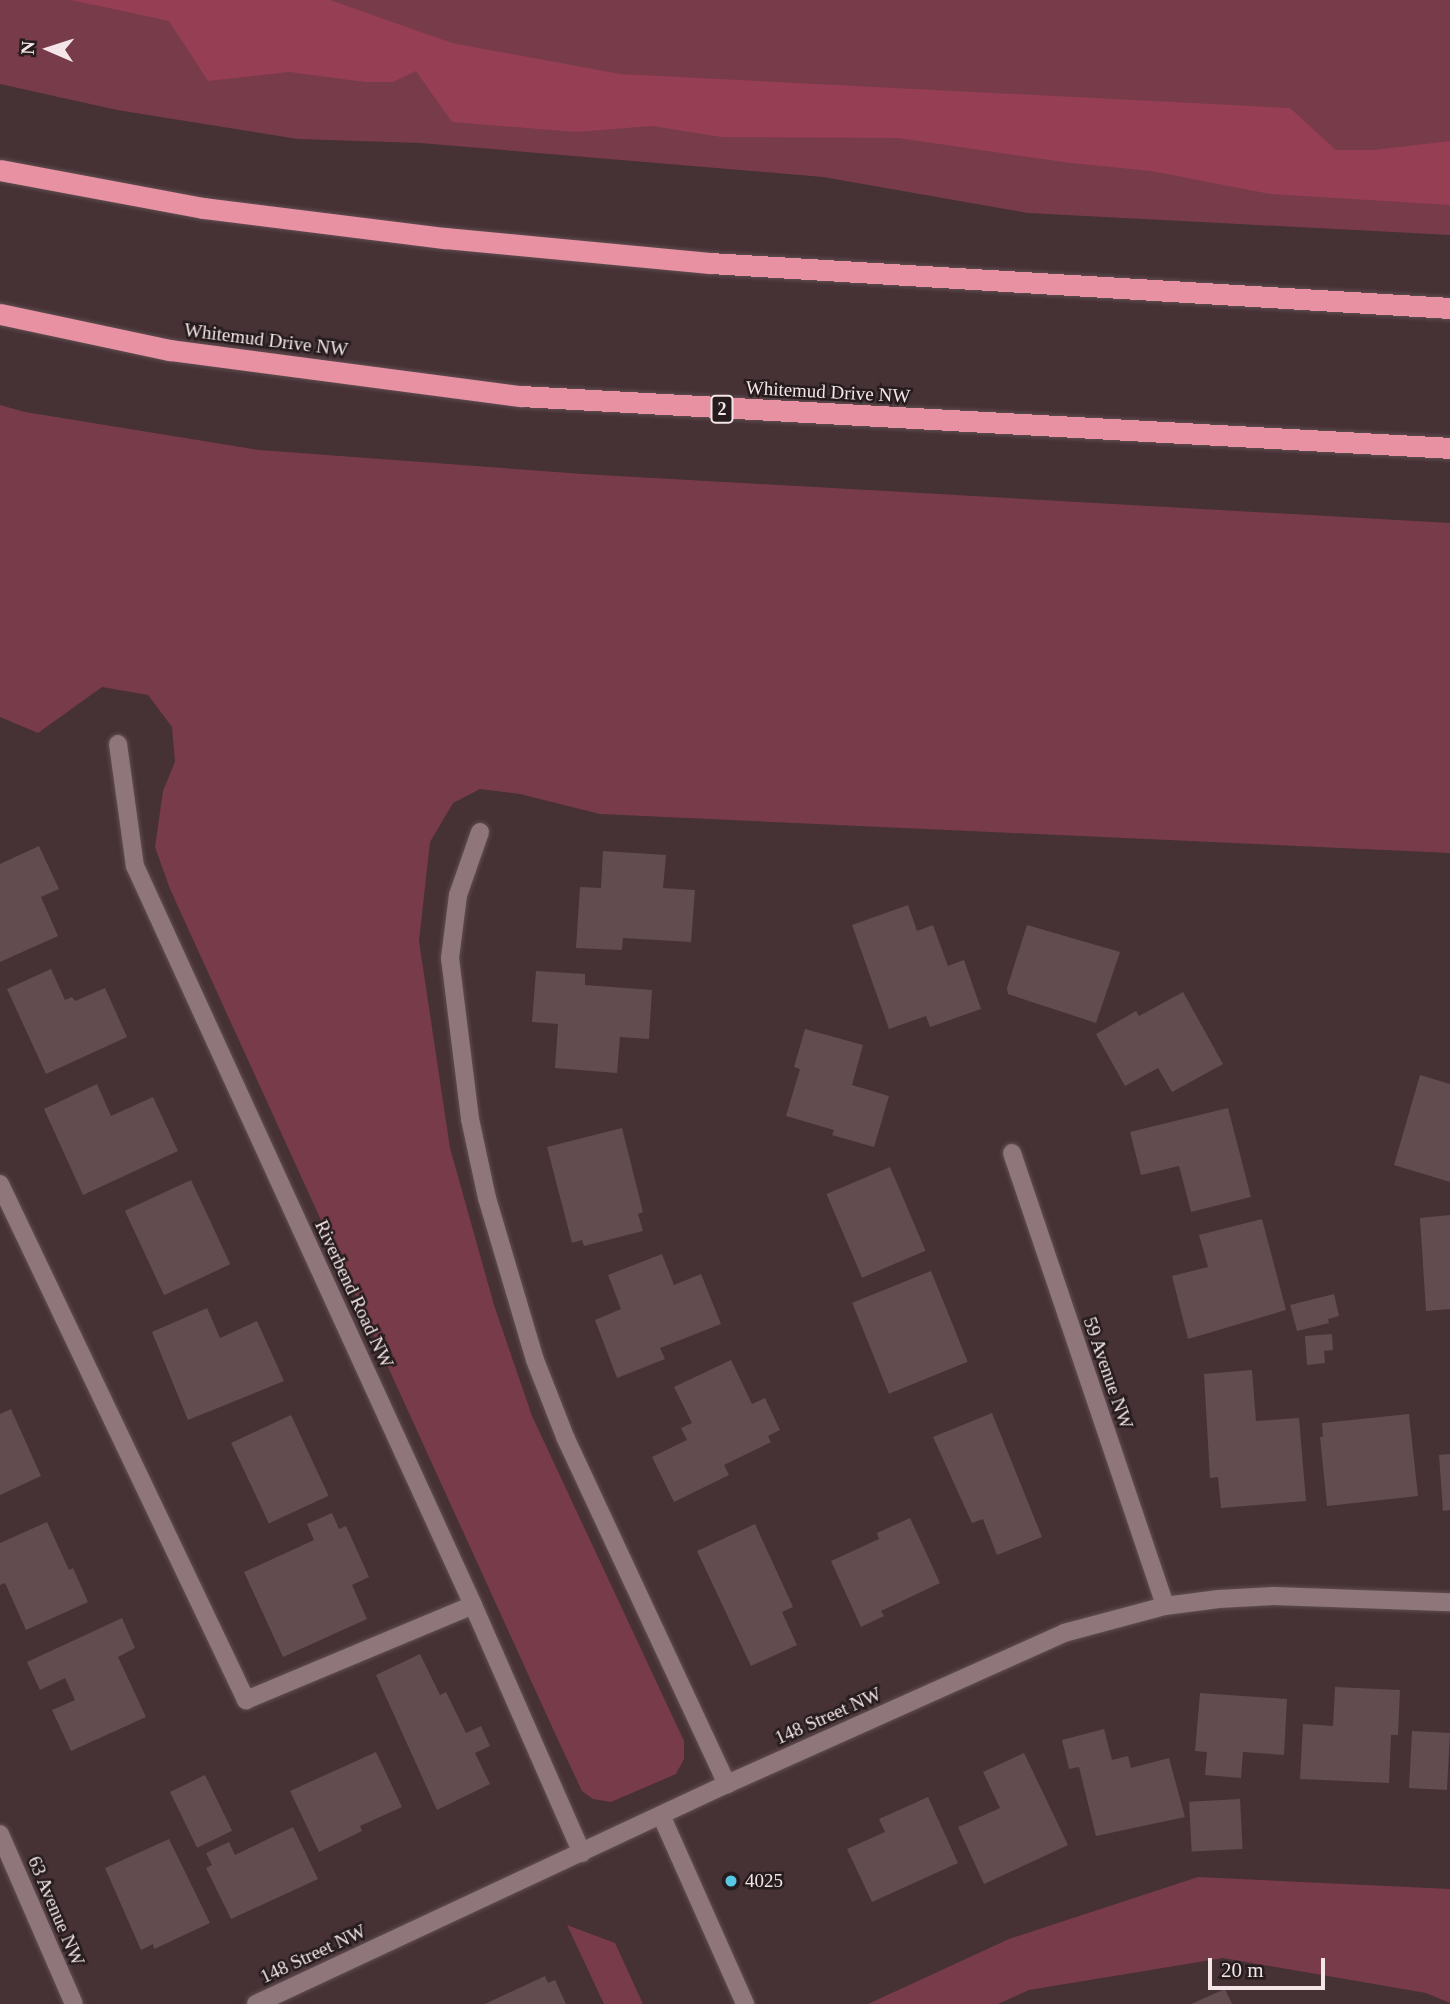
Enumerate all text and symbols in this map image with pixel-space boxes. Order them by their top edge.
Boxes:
north arrow [14,14,84,84]
text: N [17,40,38,55]
street label: Whitemud Drive NW [183,319,349,361]
street label: Whitemud Drive NW [745,376,911,408]
road number: 2 [710,394,734,424]
street label: Riverbend Road NW [310,1216,398,1372]
street label: 59 Avenue NW [1078,1314,1138,1432]
street label: 148 Street NW [771,1682,885,1750]
street label: 63 Avenue NW [22,1852,90,1970]
place label: 4025 [745,1870,783,1892]
marker: 4025 [723,1873,739,1889]
street label: 148 Street NW [257,1920,369,1988]
scale bar [1212,1944,1329,1988]
text: 20 m [1221,1958,1264,1982]

